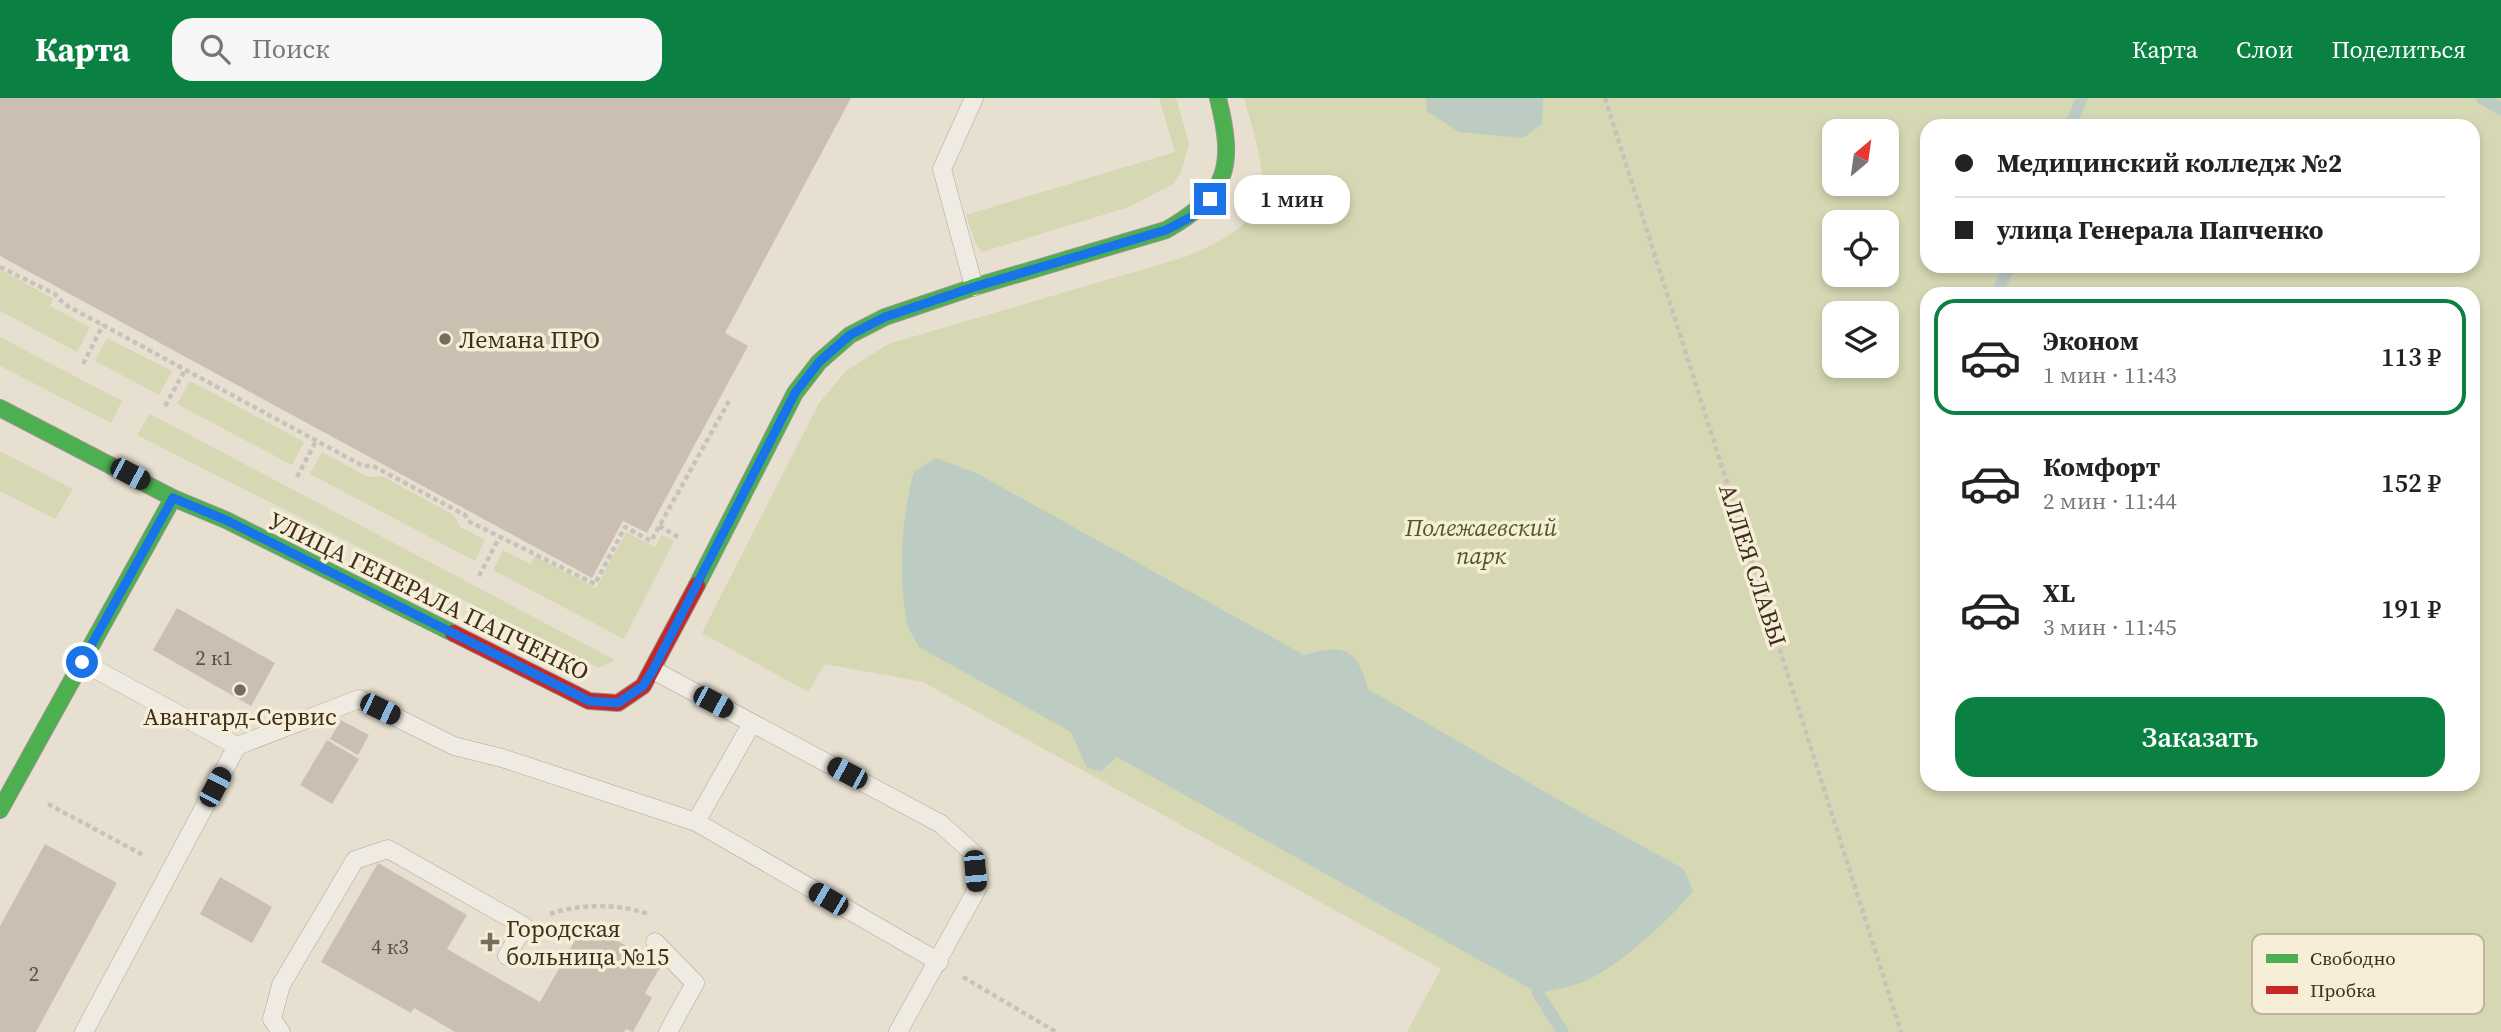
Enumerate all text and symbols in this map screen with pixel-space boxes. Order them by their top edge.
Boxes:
search box [172,18,662,81]
text: Карта [35,27,130,72]
icon: search [196,30,234,68]
text: Поиск [252,31,330,67]
text: Карта [2132,33,2198,66]
text: Слои [2236,33,2293,66]
text: Поделиться [2331,33,2466,66]
north arrow [1822,119,1899,196]
map controls [1822,119,1899,378]
text: Медицинский колледж №2 [1997,145,2342,181]
callout: 1 мин [1234,174,1350,224]
route end [1194,183,1226,215]
text: 1 мин [1260,183,1324,215]
button: locate [1822,210,1899,287]
text: улица Генерала Папченко [1997,212,2323,248]
button: layers [1822,301,1899,378]
place label: Лемана ПРО [459,323,600,356]
text: Эконом [2043,323,2139,359]
icon: car [1959,326,2022,389]
marker: Лемана ПРО [437,331,453,347]
text: 113 ₽ [2381,339,2441,375]
text: 1 мин · 11:43 [2043,359,2177,391]
text: Комфорт [2043,449,2160,485]
icon: car [1959,452,2022,515]
car [107,455,154,493]
text: 152 ₽ [2381,465,2441,501]
street label: АЛЛЕЯ СЛАВЫ [1711,480,1795,650]
text: 2 мин · 11:44 [2043,485,2177,517]
street label: УЛИЦА ГЕНЕРАЛА ПАПЧЕНКО [263,504,595,688]
park label: Полежаевский парк [1404,511,1557,572]
text: XL [2043,575,2075,611]
icon: car [1959,578,2022,641]
text: 191 ₽ [2381,591,2441,627]
text: 3 мин · 11:45 [2043,611,2177,643]
house number: 2 к1 [195,643,233,672]
route start [66,646,98,678]
marker: Авангард-Сервис [232,682,248,698]
car [690,683,737,721]
car [357,690,404,728]
button: Заказать [1955,697,2445,777]
place label: Авангард-Сервис [143,700,337,733]
car [824,754,871,792]
car [196,764,235,810]
car [963,849,988,893]
car [805,879,852,919]
place label: Городская больница №15 [506,912,669,973]
house number: 4 к3 [371,932,409,961]
marker: Городская больница №15 [480,932,500,952]
legend [2252,934,2484,1014]
text: Свободно [2310,945,2396,971]
house number: 2 [29,959,39,988]
text: Пробка [2310,977,2376,1003]

